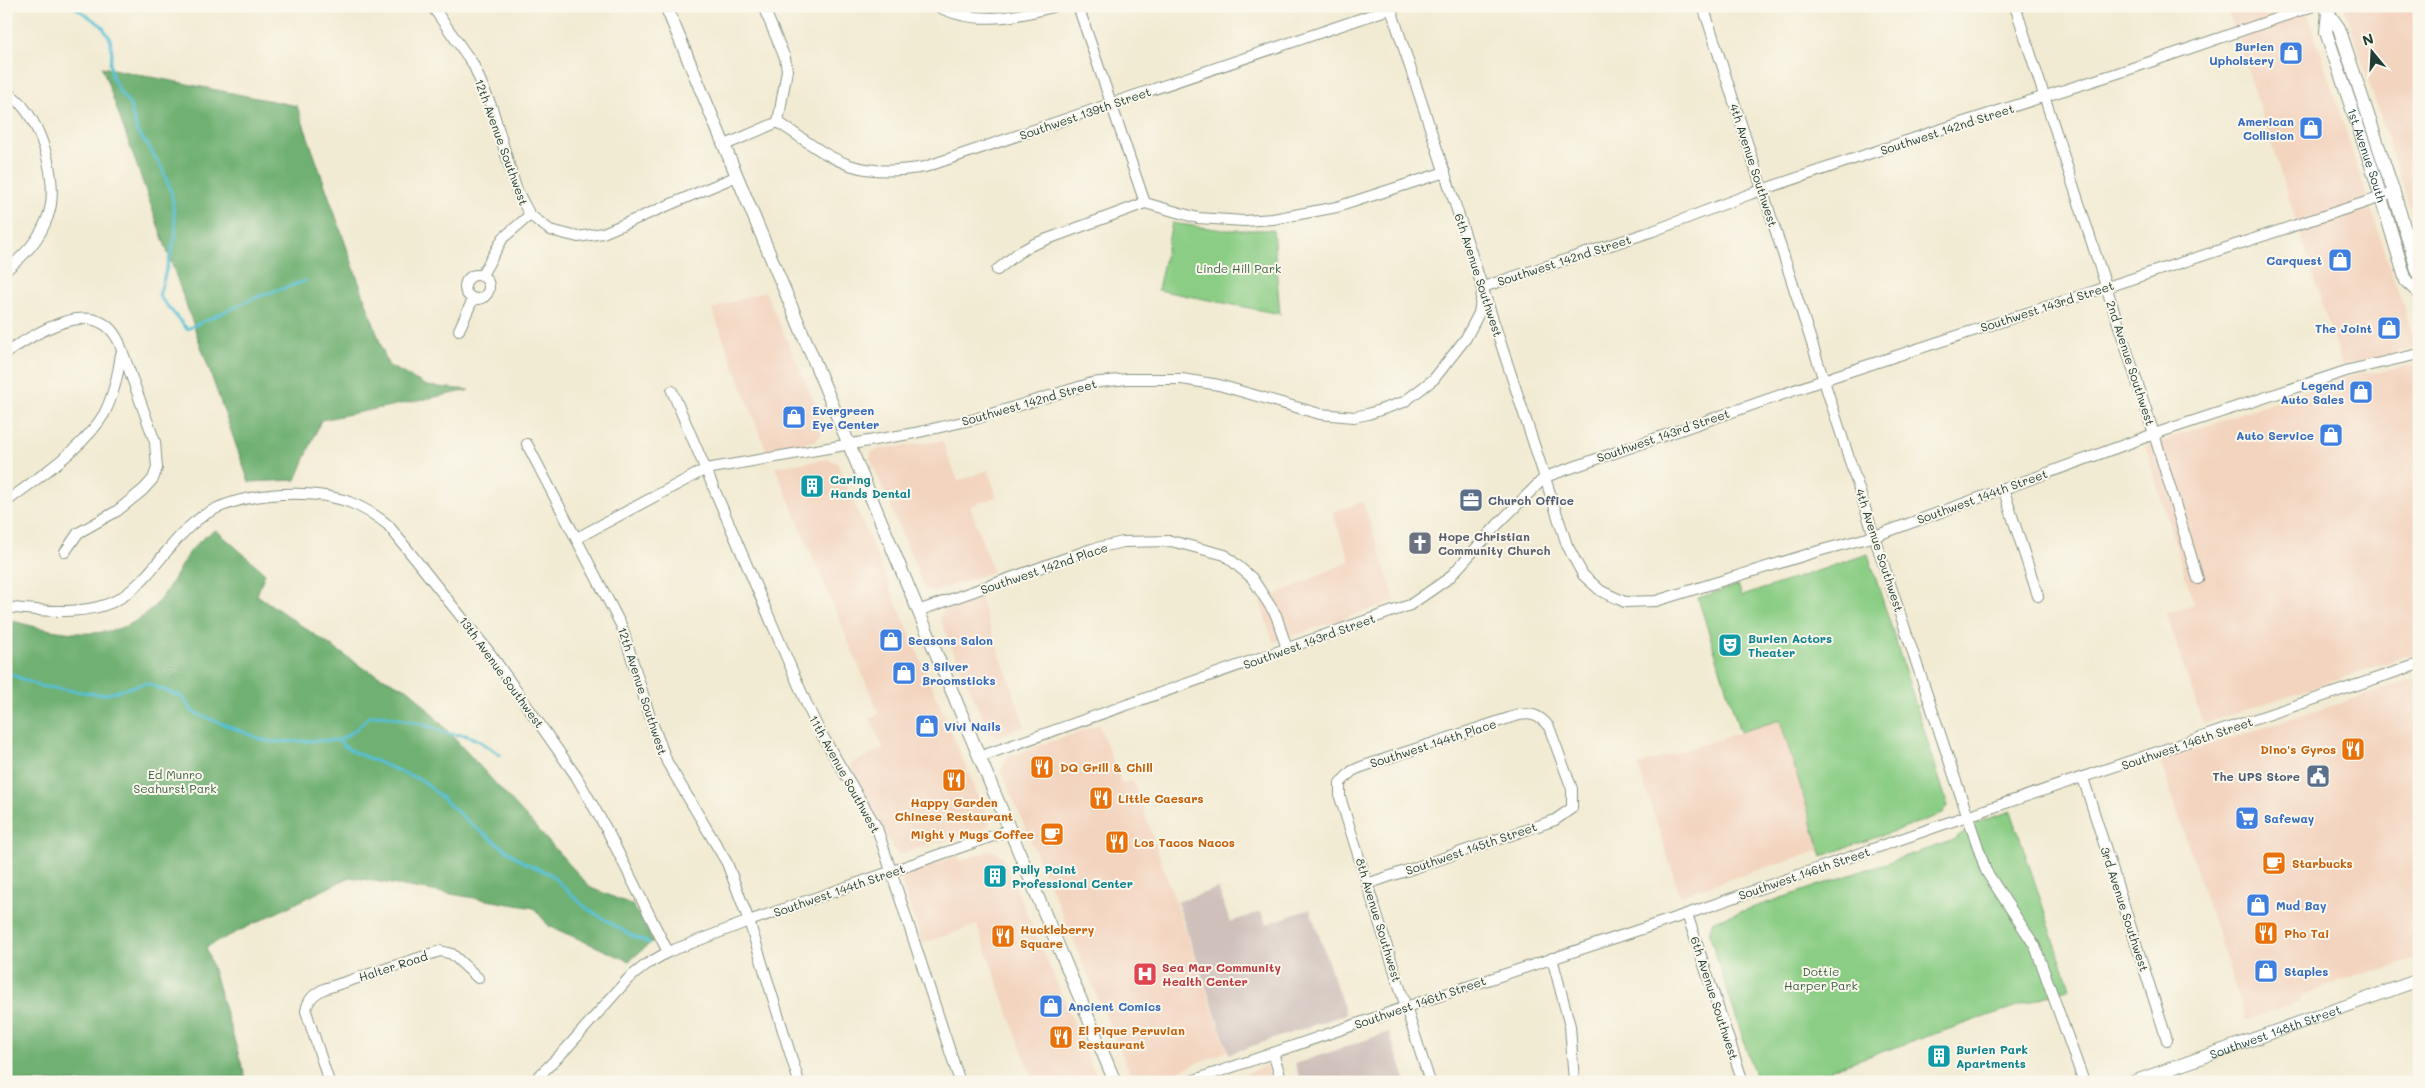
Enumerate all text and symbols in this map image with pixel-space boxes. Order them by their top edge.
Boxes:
north arrow [2348,28,2398,78]
text: N [2360,28,2376,50]
place label: Burien Upholstery [2209,38,2274,68]
shop icon: Burien Upholstery [2278,40,2304,66]
street label: 12th Avenue Southwest [472,76,532,208]
street label: Southwest 139th Street [1017,83,1153,143]
street label: Southwest 142nd Street [1878,100,2016,158]
street label: 4th Avenue Southwest [1727,101,1781,229]
street label: 1st Avenue South [2344,106,2390,204]
place label: American Collision [2237,113,2294,143]
shop icon: American Collision [2298,115,2324,141]
street label: 6th Avenue Southwest [1451,211,1507,339]
street label: Southwest 142nd Street [1495,231,1633,289]
shop icon: Carquest [2327,247,2353,273]
place label: Carquest [2266,252,2322,268]
park label: Linde Hill Park [1197,260,1281,276]
street label: Southwest 143rd Street [1978,277,2116,335]
street label: 2nd Avenue Southwest [2103,298,2159,428]
shop icon: The Joint [2376,315,2402,341]
place label: The Joint [2315,320,2372,336]
street label: Southwest 142nd Street [960,375,1098,429]
place label: Legend Auto Sales [2281,377,2344,407]
shop icon: Legend Auto Sales [2348,379,2374,405]
place label: Evergreen Eye Center [812,402,879,432]
shop icon: Evergreen Eye Center [781,404,807,430]
street label: Southwest 143rd Street [1595,405,1731,465]
shop icon: Auto Service [2318,422,2344,448]
place label: Auto Service [2236,427,2314,443]
street label: Southwest 144th Street [1915,465,2049,527]
place label: Caring Hands Dental [830,471,910,501]
building icon: Caring Hands Dental [799,473,825,499]
street label: 4th Avenue Southwest [1853,486,1907,614]
office icon: Church Office [1458,487,1484,513]
place label: Church Office [1488,492,1574,508]
place label: Hope Christian Community Church [1438,528,1550,558]
church icon: Hope Christian Community Church [1407,530,1433,556]
street label: Southwest 142nd Place [978,539,1110,597]
street label: Southwest 143rd Street [1241,610,1377,672]
street label: 13th Avenue Southwest [456,613,548,731]
street label: 12th Avenue Southwest [615,625,671,757]
shop icon: Seasons Salon [878,627,904,653]
place label: Burien Actors Theater [1748,630,1832,660]
place label: Seasons Salon [908,632,993,648]
theatre icon: Burien Actors Theater [1717,632,1743,658]
place label: 3 Silver Broomsticks [922,658,996,688]
shop icon: 3 Silver Broomsticks [891,660,917,686]
street label: 11th Avenue Southwest [806,712,884,836]
shop icon: Vivi Nails [914,713,940,739]
street label: Southwest 146th Street [2119,713,2255,773]
street label: Southwest 144th Place [1368,715,1498,771]
place label: Vivi Nails [944,718,1001,734]
restaurant icon: Dino's Gyros [2340,736,2366,762]
place label: Dino's Gyros [2260,741,2336,757]
restaurant icon: DQ Grill & Chill [1029,754,1055,780]
place label: DQ Grill & Chill [1060,759,1153,775]
public building icon: The UPS Store [2305,763,2331,789]
park label: Ed Munro Seahurst Park [133,766,217,796]
restaurant icon: Happy Garden Chinese Restaurant [941,767,967,793]
place label: The UPS Store [2212,768,2300,784]
restaurant icon: Little Caesars [1088,785,1114,811]
place label: Little Caesars [1118,790,1204,806]
place label: Happy Garden Chinese Restaurant [895,794,1013,824]
supermarket icon: Safeway [2234,805,2260,831]
place label: Safeway [2264,810,2315,826]
street label: Southwest 145th Street [1403,818,1539,878]
cafe icon: Might y Mugs Coffee [1039,821,1065,847]
place label: Might y Mugs Coffee [911,826,1034,842]
restaurant icon: Los Tacos Nacos [1104,829,1130,855]
place label: Los Tacos Nacos [1134,834,1235,850]
street label: Southwest 146th Street [1736,843,1872,903]
street label: 3rd Avenue Southwest [2097,845,2153,973]
cafe icon: Starbucks [2261,850,2287,876]
place label: Starbucks [2292,855,2353,871]
street label: 8th Avenue Southwest [1353,856,1405,984]
street label: Southwest 144th Street [771,860,907,920]
place label: Pully Point Professional Center [1012,861,1133,891]
building icon: Pully Point Professional Center [982,863,1008,889]
shop icon: Mud Bay [2245,892,2271,918]
place label: Mud Bay [2276,897,2327,913]
restaurant icon: Pho Tai [2253,920,2279,946]
place label: Huckleberry Square [1020,921,1095,951]
restaurant icon: Huckleberry Square [990,923,1016,949]
place label: Pho Tai [2284,925,2329,941]
street label: 6th Avenue Southwest [1687,934,1743,1062]
street label: Halter Road [357,947,430,985]
shop icon: Staples [2253,958,2279,984]
place label: Sea Mar Community Health Center [1162,959,1281,989]
hospital icon: Sea Mar Community Health Center [1132,961,1158,987]
park label: Dottie Harper Park [1784,963,1858,993]
place label: Staples [2284,963,2328,979]
street label: Southwest 146th Street [1352,972,1488,1032]
shop icon: Ancient Comics [1038,993,1064,1019]
place label: Ancient Comics [1068,998,1161,1014]
street label: Southwest 148th Street [2208,1001,2343,1062]
place label: El Pique Peruvian Restaurant [1078,1022,1185,1052]
restaurant icon: El Pique Peruvian Restaurant [1048,1024,1074,1050]
place label: Burien Park Apartments [1956,1041,2028,1071]
building icon: Burien Park Apartments [1926,1043,1952,1069]

